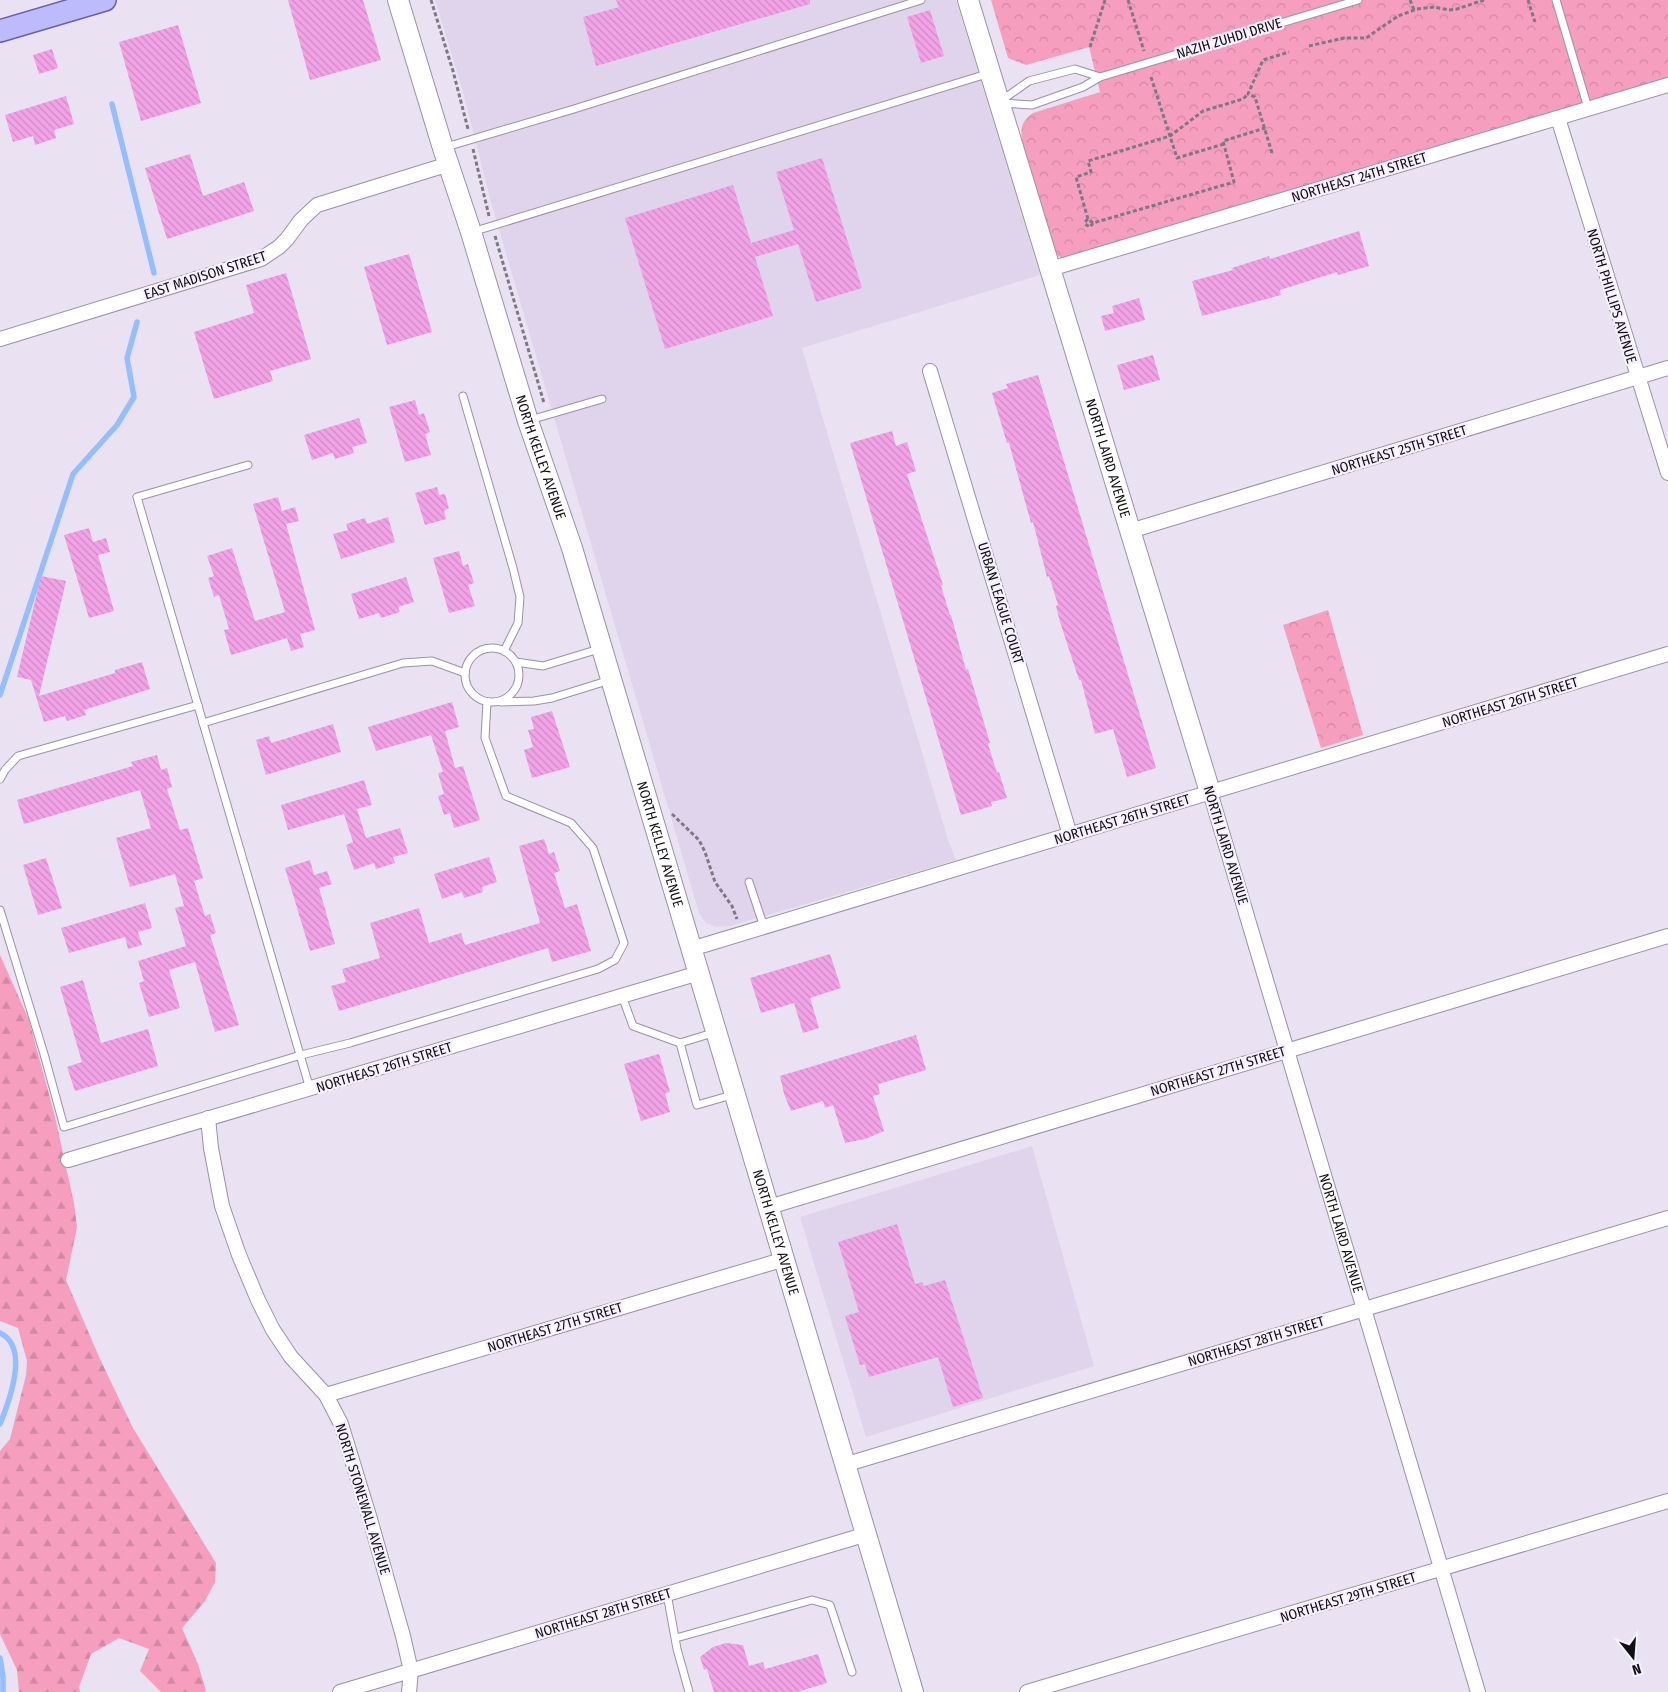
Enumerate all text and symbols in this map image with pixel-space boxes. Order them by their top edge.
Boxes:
street label: NAZIH ZUHDI DRIVE [1174,14,1284,63]
street label: NORTHEAST 24TH STREET [1289,149,1429,206]
street label: NORTH PHILLIPS AVENUE [1583,227,1640,366]
street label: EAST MADISON STREET [142,248,269,303]
street label: NORTH KELLEY AVENUE [512,393,570,522]
street label: NORTH LAIRD AVENUE [1081,397,1134,520]
street label: NORTHEAST 25TH STREET [1329,422,1469,479]
street label: URBAN LEAGUE COURT [974,540,1027,667]
street label: NORTHEAST 26TH STREET [1440,674,1581,731]
street label: NORTH KELLEY AVENUE [633,779,687,909]
street label: NORTH LAIRD AVENUE [1199,784,1252,907]
street label: NORTHEAST 26TH STREET [1052,791,1193,848]
street label: NORTHEAST 26TH STREET [314,1039,455,1096]
street label: NORTHEAST 27TH STREET [1149,1043,1288,1100]
street label: NORTH KELLEY AVENUE [749,1167,802,1298]
street label: NORTH LAIRD AVENUE [1315,1171,1367,1295]
street label: NORTHEAST 27TH STREET [486,1299,625,1356]
street label: NORTHEAST 28TH STREET [1186,1313,1327,1370]
street label: NORTH STONEWALL AVENUE [331,1422,394,1577]
street label: NORTHEAST 29TH STREET [1278,1569,1419,1626]
street label: NORTHEAST 28TH STREET [533,1585,674,1642]
north arrow [1608,1632,1658,1682]
text: N [1630,1660,1643,1678]

